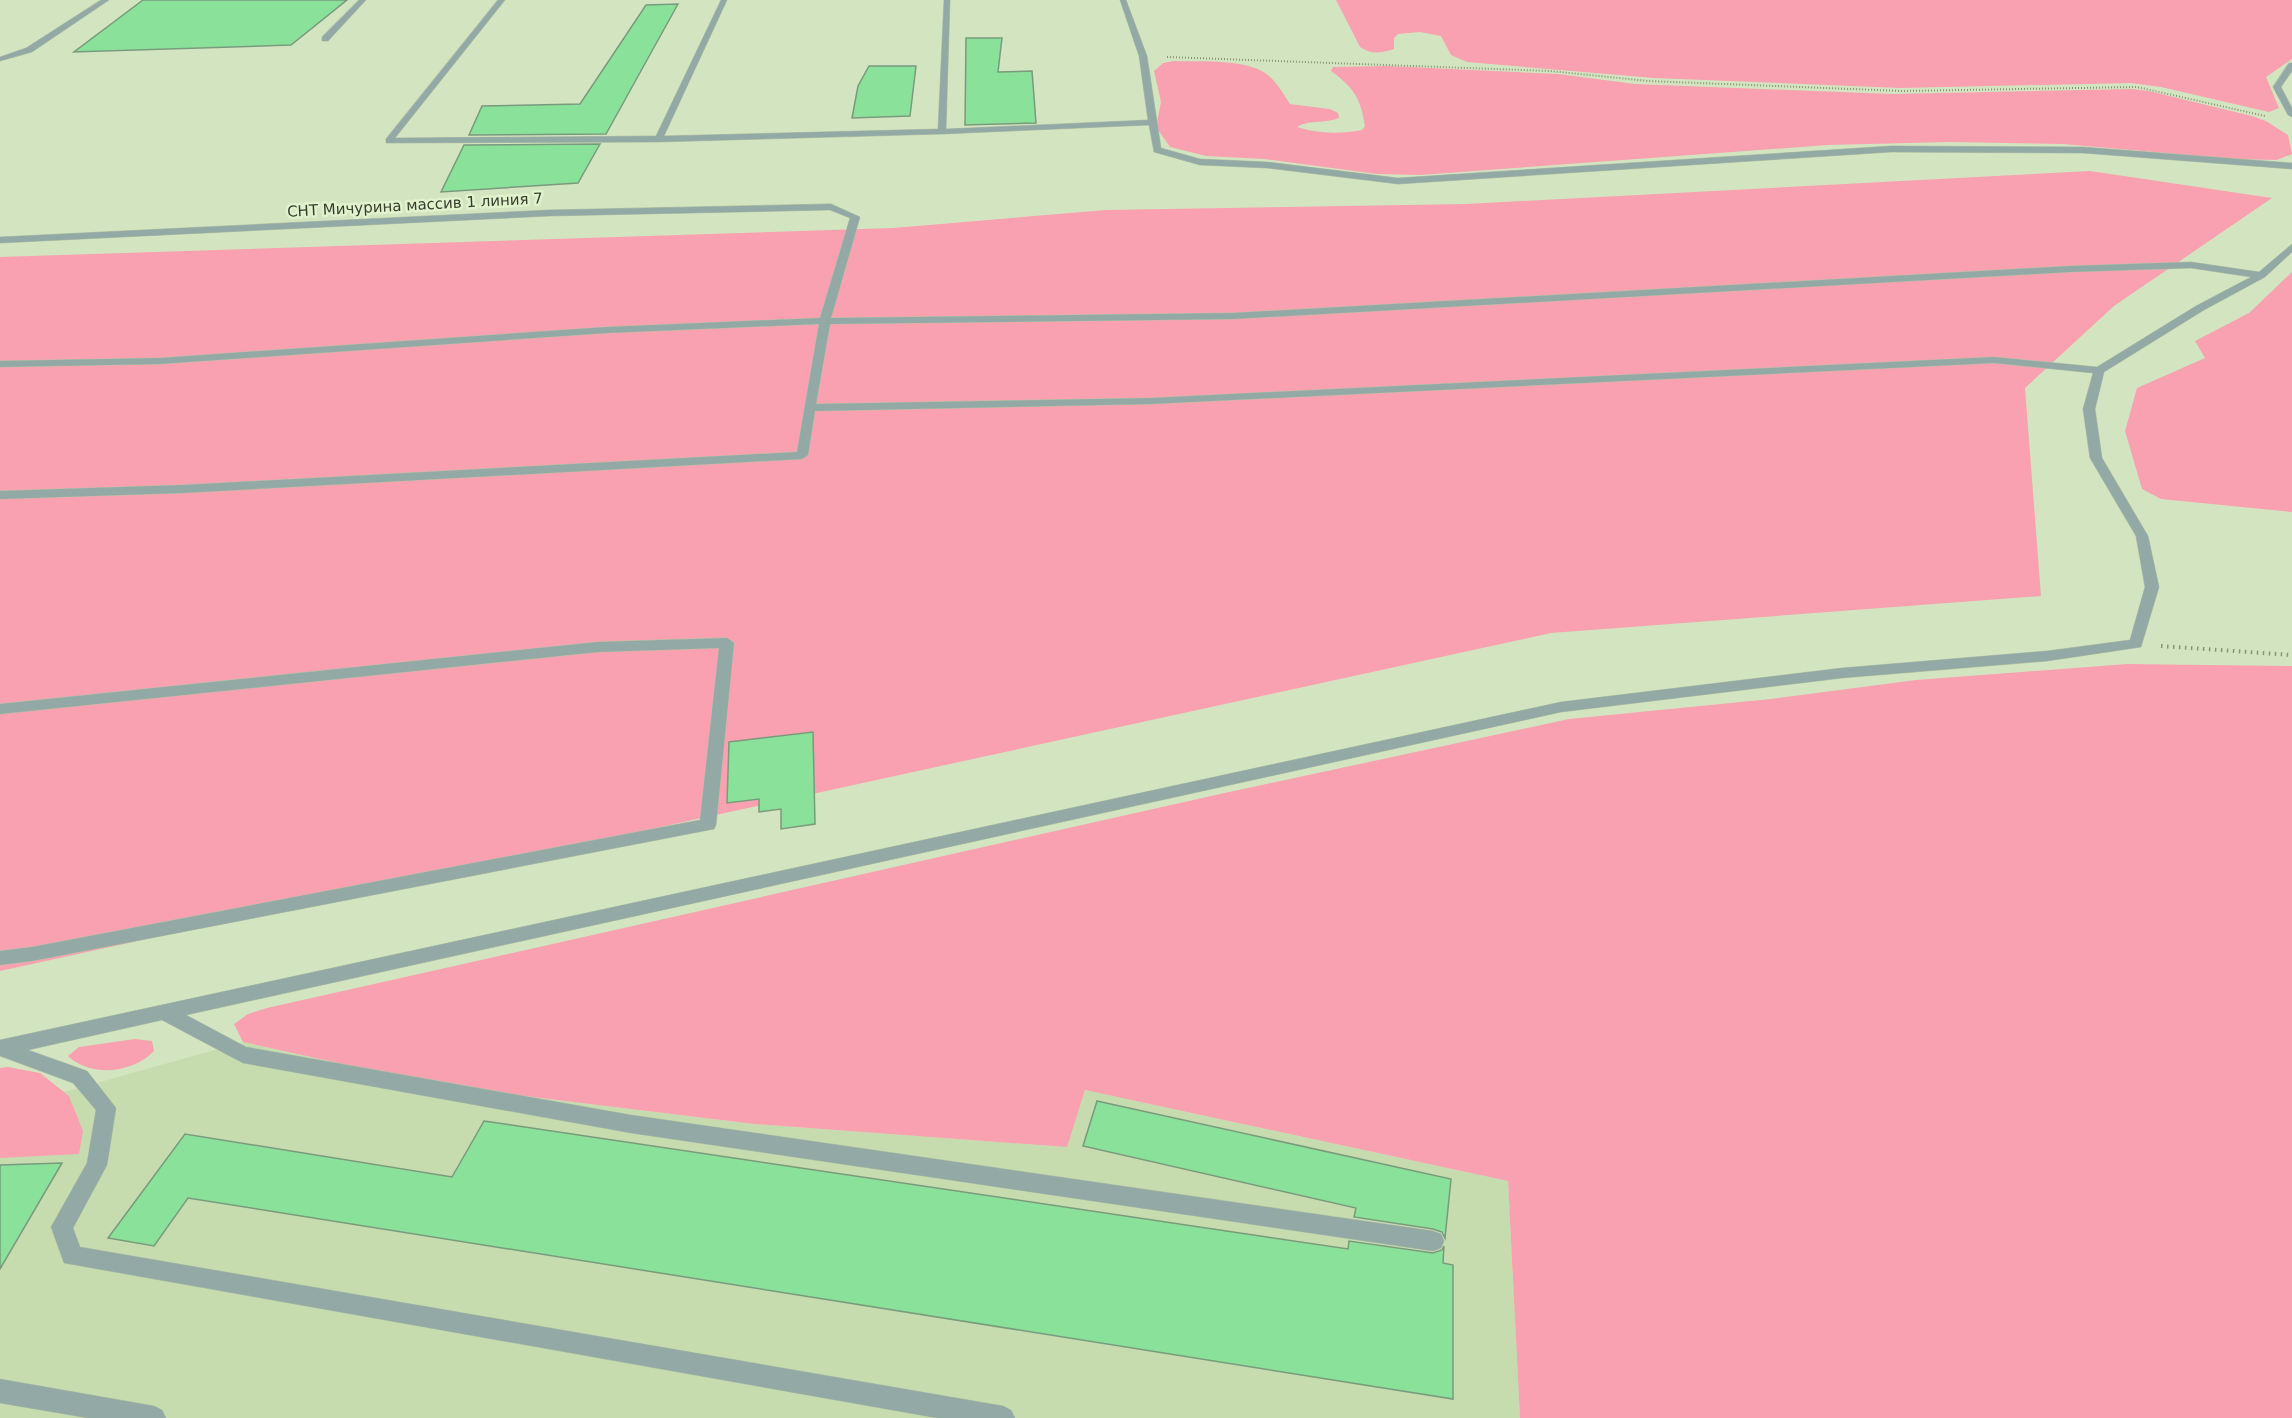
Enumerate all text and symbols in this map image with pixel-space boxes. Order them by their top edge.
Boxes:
street label: СНТ Мичурина массив 1 линия 7 [287,189,543,221]

